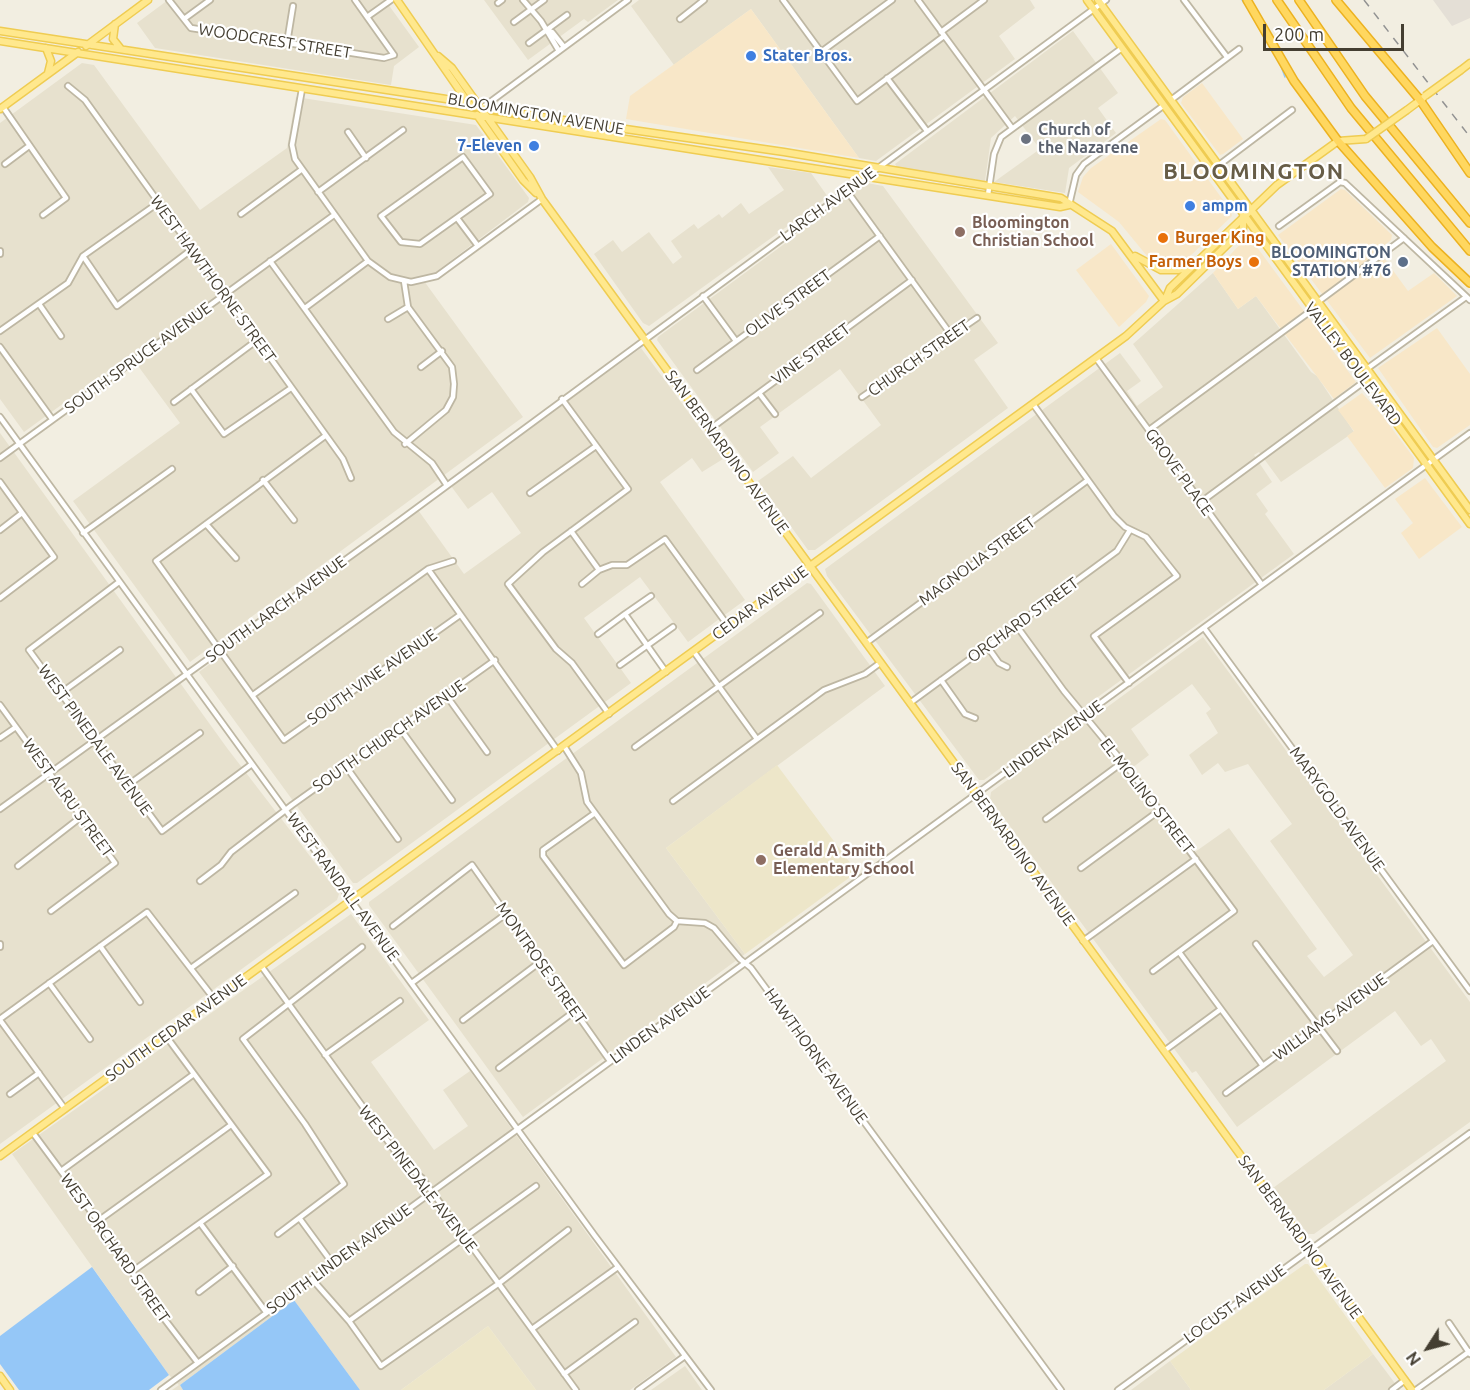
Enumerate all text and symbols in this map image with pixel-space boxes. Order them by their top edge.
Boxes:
scale bar [1266,12,1407,50]
street label: WOODCREST STREET [197,19,353,63]
text: 200 m [1274,24,1324,44]
place label: Stater Bros. [763,46,852,66]
marker: Stater Bros. [744,49,758,63]
street label: BLOOMINGTON AVENUE [446,89,626,139]
place label: Church of the Nazarene [1038,120,1138,158]
marker: Church of the Nazarene [1019,132,1033,146]
place label: 7-Eleven [457,136,522,156]
marker: 7-Eleven [527,139,541,153]
district label: BLOOMINGTON [1163,159,1345,185]
street label: LARCH AVENUE [776,163,880,245]
street label: WEST HAWTHORNE STREET [146,192,280,366]
place label: ampm [1202,196,1248,216]
marker: ampm [1183,199,1197,213]
place label: Bloomington Christian School [972,213,1094,251]
marker: Bloomington Christian School [953,225,967,239]
place label: Burger King [1175,228,1264,248]
marker: Burger King [1156,231,1170,245]
place label: BLOOMINGTON STATION #76 [1271,243,1391,281]
place label: Farmer Boys [1149,252,1242,272]
marker: Farmer Boys [1247,255,1261,269]
marker: BLOOMINGTON STATION #76 [1396,255,1410,269]
street label: OLIVE STREET [741,265,835,341]
street label: SOUTH SPRUCE AVENUE [61,298,215,418]
street label: VALLEY BOULEVARD [1300,298,1406,430]
street label: CHURCH STREET [864,316,974,400]
street label: VINE STREET [768,319,854,389]
street label: SAN BERNARDINO AVENUE [661,366,793,538]
street label: GROVE PLACE [1141,425,1217,519]
street label: MAGNOLIA STREET [915,512,1039,610]
street label: SOUTH LARCH AVENUE [202,552,350,666]
street label: CEDAR AVENUE [708,562,812,644]
street label: ORCHARD STREET [964,573,1082,667]
street label: SOUTH VINE AVENUE [304,625,440,729]
street label: WEST PINEDALE AVENUE [34,661,156,819]
street label: SOUTH CHURCH AVENUE [309,676,469,796]
street label: LINDEN AVENUE [999,696,1107,782]
street label: WEST ALRU STREET [19,735,117,861]
street label: EL MOLINO STREET [1096,735,1198,857]
street label: MARYGOLD AVENUE [1285,743,1389,875]
street label: SAN BERNARDINO AVENUE [947,758,1079,930]
street label: WEST RANDALL AVENUE [283,809,403,965]
place label: Gerald A Smith Elementary School [773,841,914,879]
marker: Gerald A Smith Elementary School [754,853,768,867]
street label: MONTROSE STREET [492,898,590,1028]
street label: WILLIAMS AVENUE [1269,969,1391,1065]
street label: SOUTH CEDAR AVENUE [102,970,250,1086]
street label: LINDEN AVENUE [606,982,714,1068]
street label: HAWTHORNE AVENUE [760,984,872,1128]
street label: WEST PINEDALE AVENUE [355,1102,481,1256]
street label: SAN BERNARDINO AVENUE [1234,1151,1366,1323]
street label: WEST ORCHARD STREET [56,1170,174,1326]
street label: SOUTH LINDEN AVENUE [263,1200,415,1318]
street label: LOCUST AVENUE [1180,1260,1290,1348]
north arrow [1398,1318,1458,1378]
text: N [1403,1348,1424,1369]

